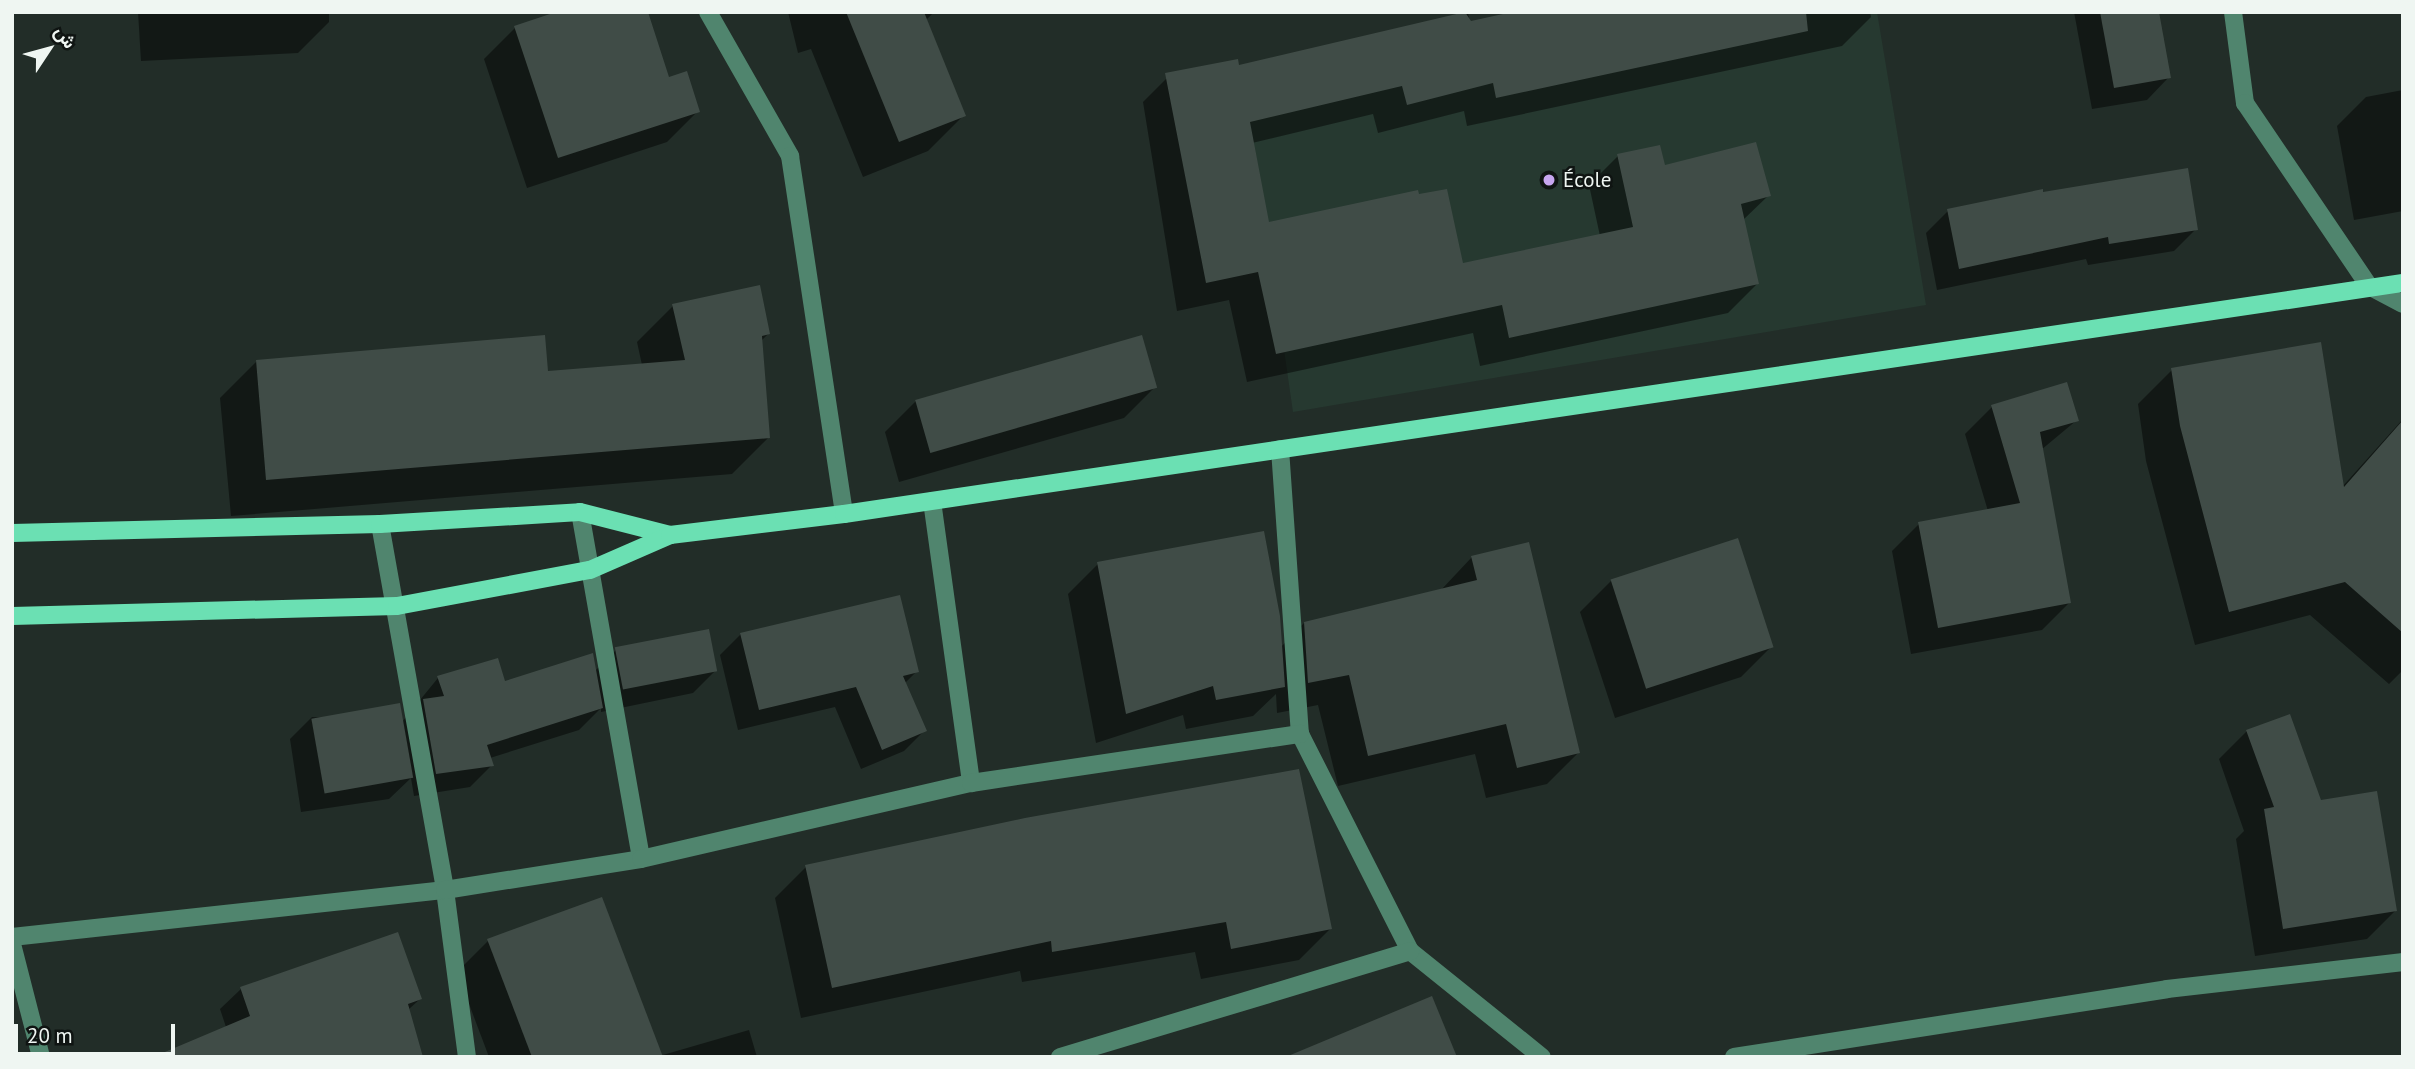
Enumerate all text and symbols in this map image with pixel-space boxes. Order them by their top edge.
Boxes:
north arrow [14,14,84,84]
text: ش [50,20,82,53]
place label: École [1563,167,1611,193]
marker: École [1541,172,1557,188]
scale bar [18,1010,178,1054]
text: 20 m [27,1022,73,1049]

